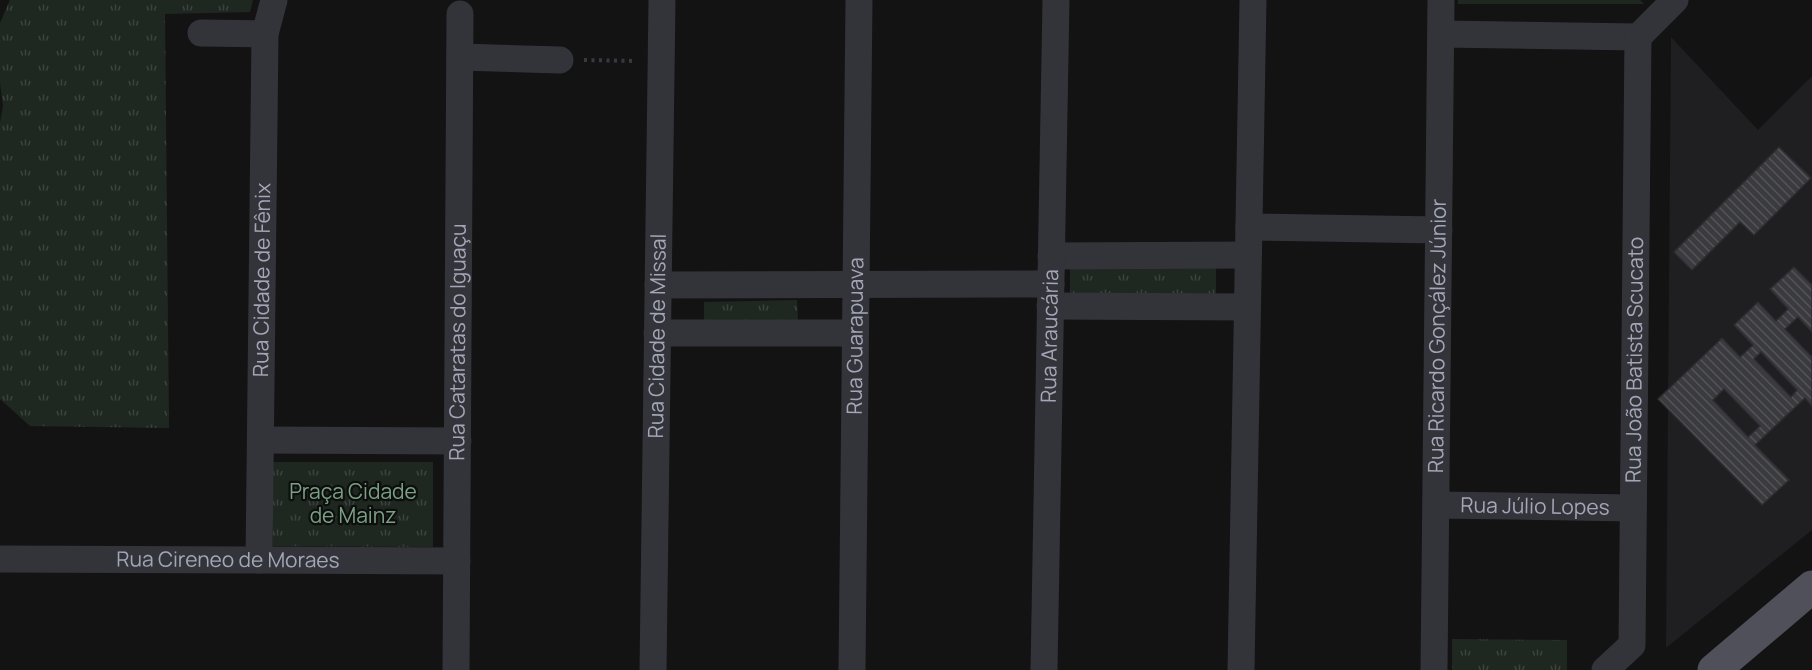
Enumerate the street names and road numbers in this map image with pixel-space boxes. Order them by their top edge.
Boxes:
street label: Rua Cidade de Fênix [246,183,276,377]
street label: Rua Ricardo Gonçález Júnior [1421,198,1452,473]
street label: Rua Cataratas do Iguaçu [442,223,472,461]
street label: Rua Cidade de Missal [641,233,672,439]
street label: Rua João Batista Scucato [1619,237,1649,483]
street label: Rua Guarapuava [840,257,869,415]
street label: Rua Araucária [1034,269,1064,403]
street label: Rua Júlio Lopes [1460,490,1610,521]
street label: Rua Cireneo de Moraes [116,545,340,573]

